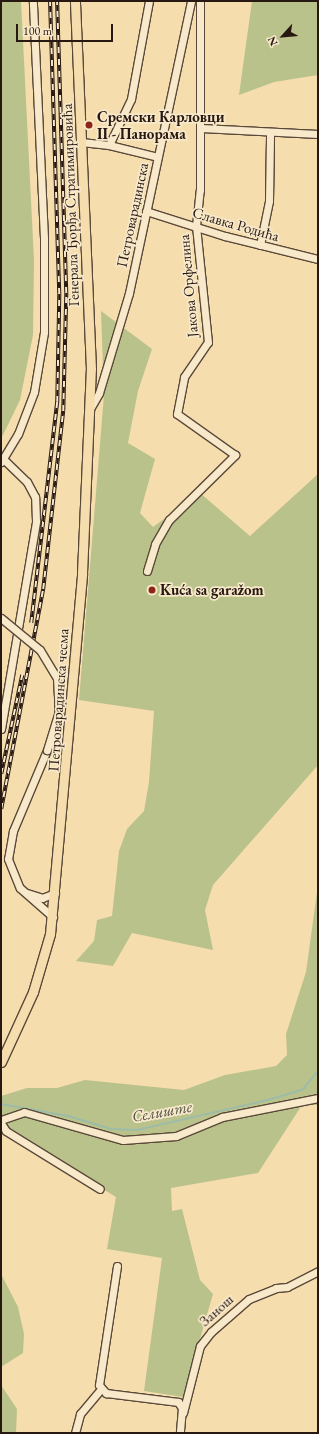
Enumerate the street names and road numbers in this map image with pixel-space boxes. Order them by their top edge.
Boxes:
street label: Генерала Ђорђа Стратимировића [57,103,83,307]
street label: Петроварадинска [112,161,152,269]
street label: Славка Родића [191,203,281,245]
street label: Јакова Орфелина [175,234,201,338]
street label: Петроварадинска чесма [44,628,72,772]
street label: Занош [195,1290,237,1330]

